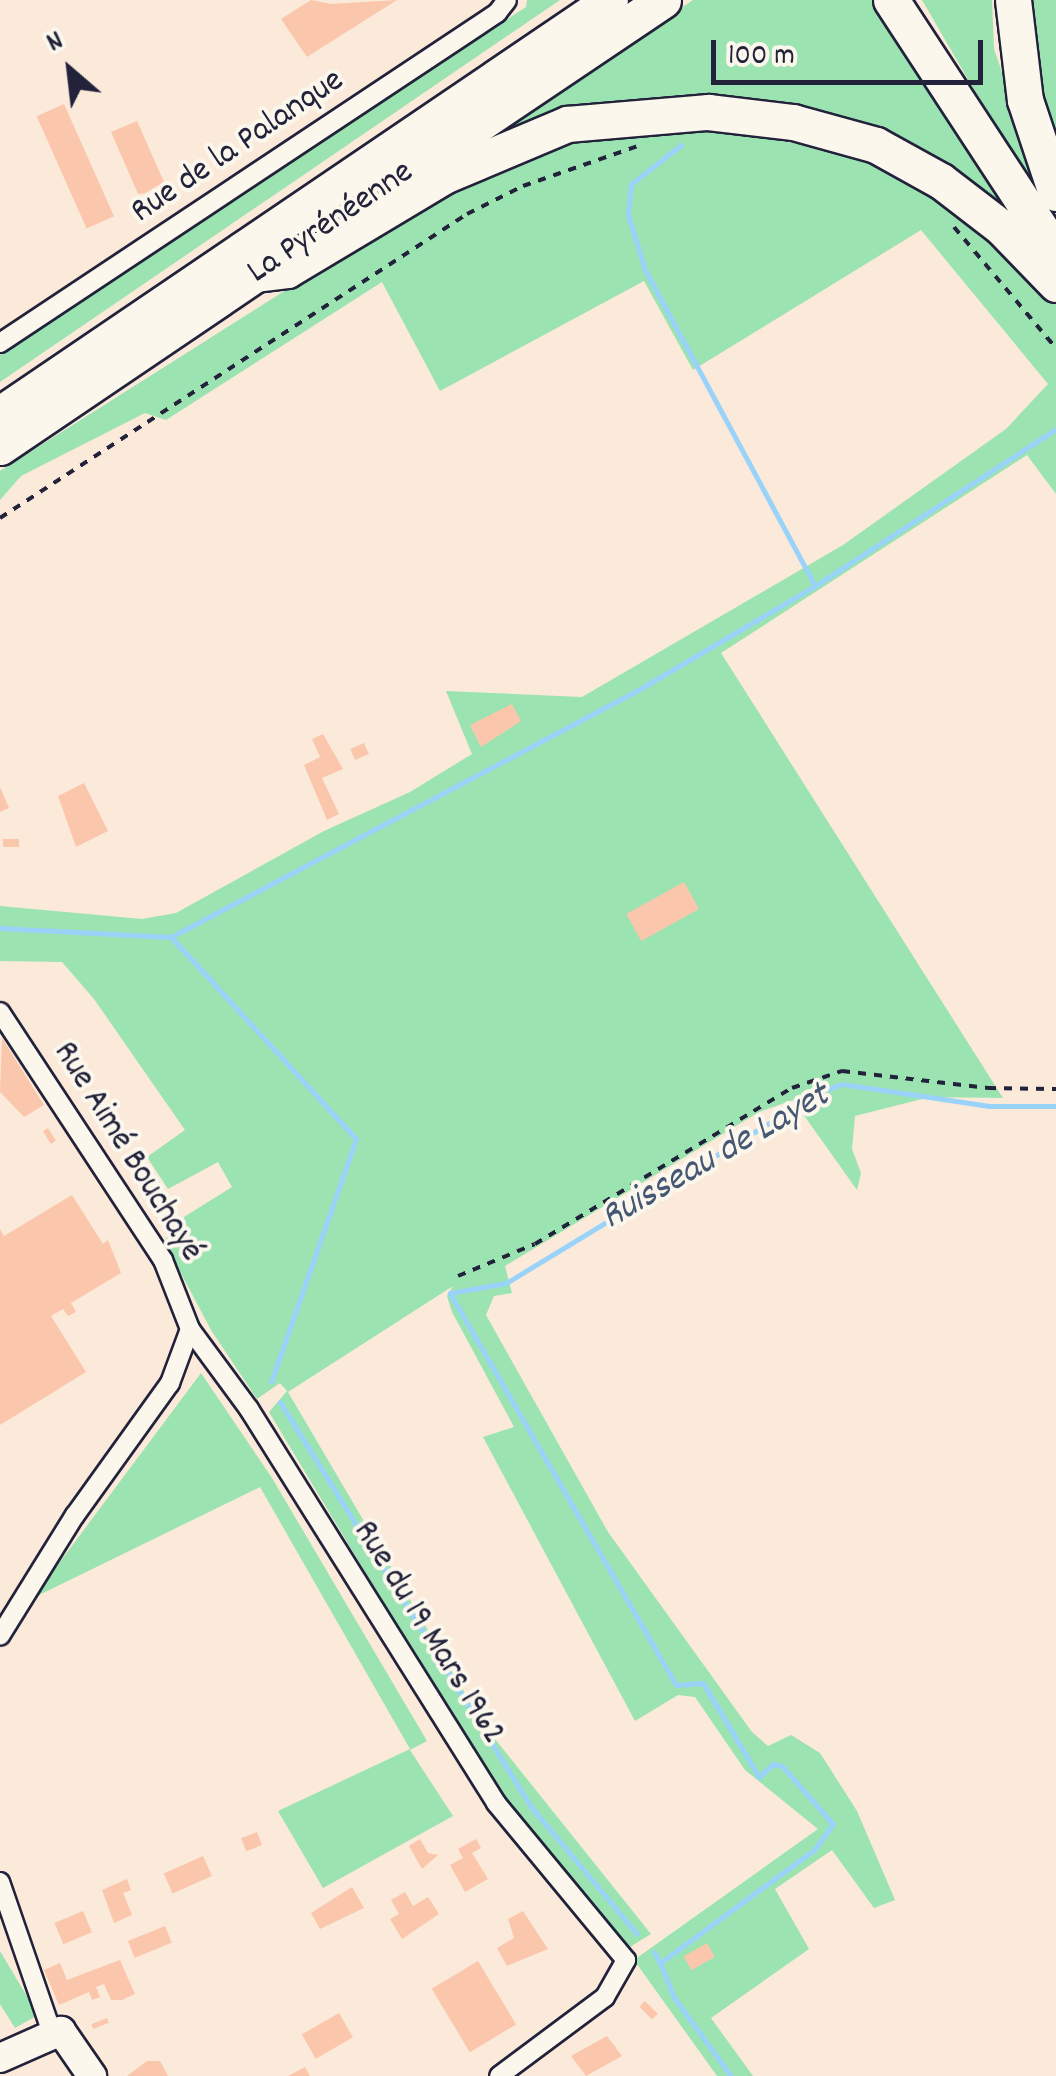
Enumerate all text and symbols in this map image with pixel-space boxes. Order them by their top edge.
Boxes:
north arrow [20,20,120,120]
scale bar [716,20,988,82]
text: N [40,23,71,64]
text: 100 m [728,36,795,79]
street label: Rue de la Palanque [124,60,352,234]
street label: La Pyrénéenne [240,152,422,294]
street label: Rue Aimé Bouchayé [43,1034,211,1270]
water label: Ruisseau de Layet [594,1074,838,1242]
street label: Rue du 19 Mars 1962 [342,1514,514,1752]

